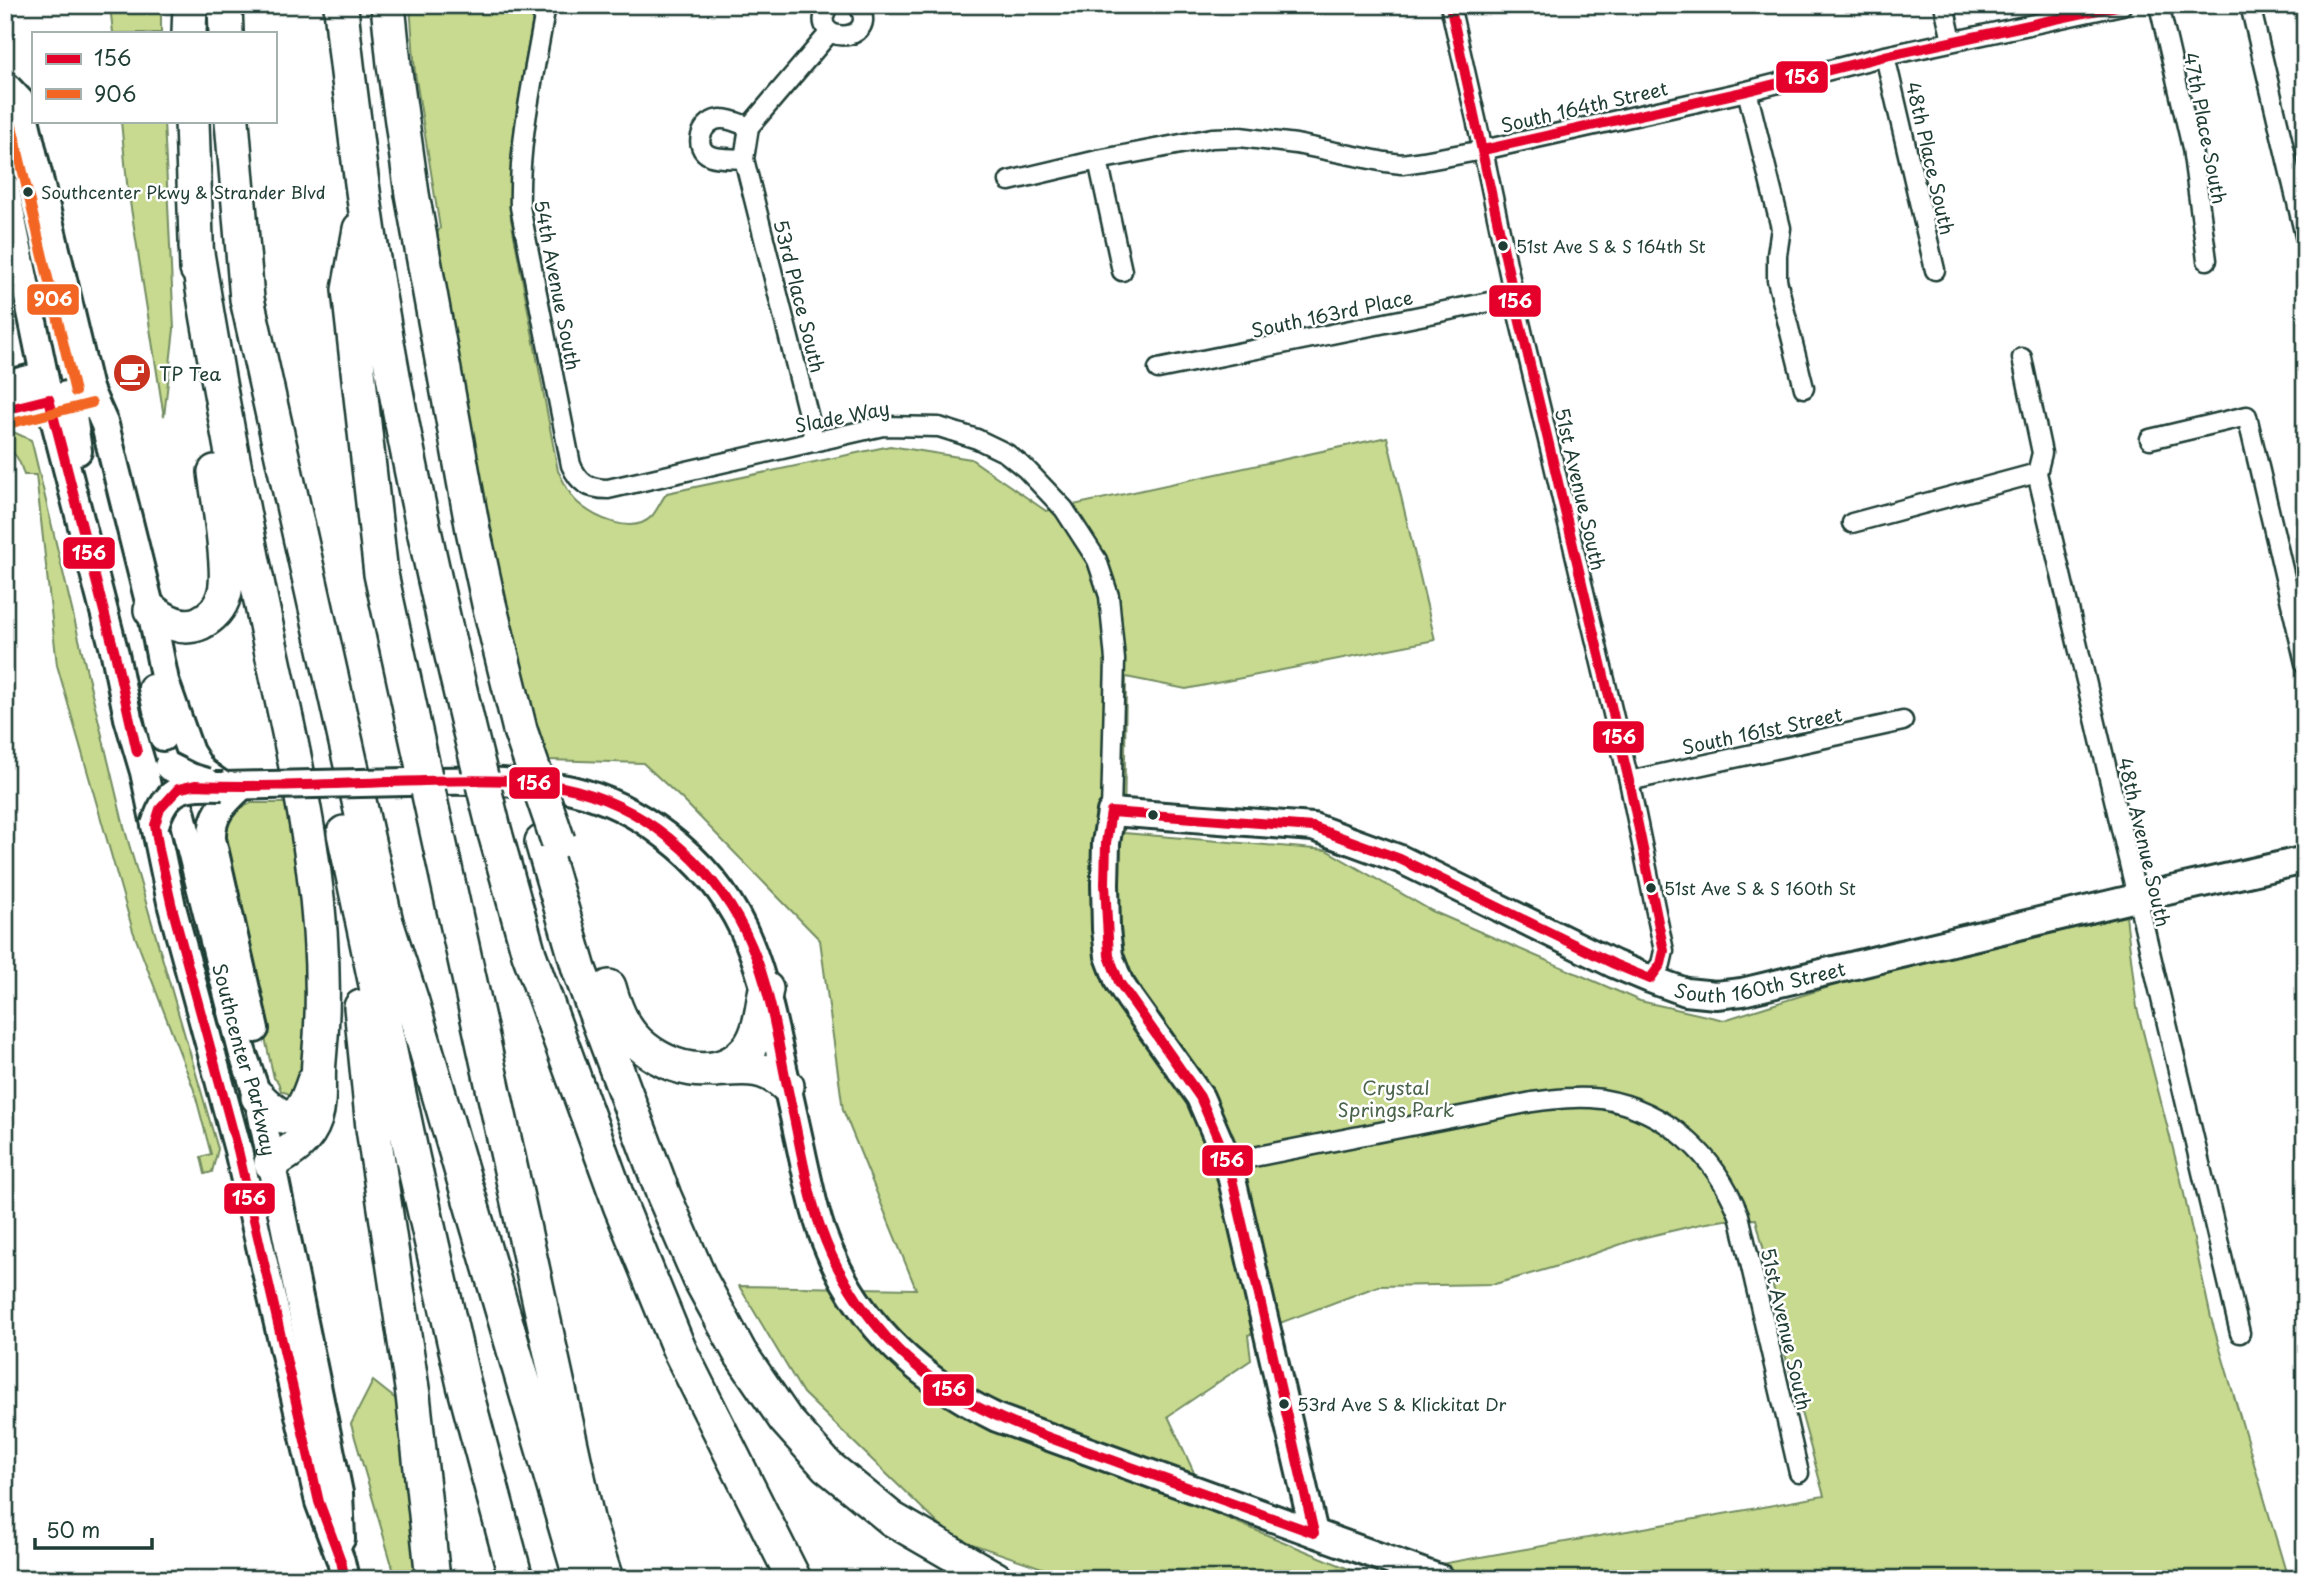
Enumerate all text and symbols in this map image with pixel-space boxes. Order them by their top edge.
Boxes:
legend [32,32,276,122]
text: 156 [94,41,132,73]
street label: 47th Place South [2178,50,2234,206]
line badge: 156 [1775,60,1829,94]
text: 156 [1785,62,1819,90]
street label: South 164th Street [1498,73,1670,139]
text: 906 [94,77,136,109]
street label: 48th Place South [1900,79,1962,237]
place label: Southcenter Pkwy & Strander Blvd [41,179,326,205]
marker: Southcenter Pkwy & Strander Blvd [21,185,35,199]
street label: 54th Avenue South [528,197,588,373]
street label: 53rd Place South [767,216,833,376]
place label: 51st Ave S & S 164th St [1516,233,1706,259]
marker: 51st Ave S & S 164th St [1496,239,1510,253]
street label: South 163rd Place [1249,282,1415,344]
line badge: 906 [26,283,80,316]
text: 906 [34,284,72,312]
line badge: 156 [1488,284,1542,318]
text: 156 [1498,286,1532,314]
cafe icon: TP Tea [111,352,153,394]
place label: TP Tea [159,359,221,387]
street label: Slade Way [792,393,892,439]
street label: 51st Avenue South [1549,405,1613,573]
line badge: 156 [62,536,116,570]
text: 156 [72,538,106,566]
street label: South 161st Street [1679,699,1845,761]
line badge: 156 [1592,720,1645,754]
text: 156 [1602,722,1636,750]
street label: 48th Avenue South [2112,755,2178,929]
line badge: 156 [508,766,561,800]
text: 156 [517,768,551,796]
unlabelled marker [1146,808,1160,822]
place label: 51st Ave S & S 160th St [1664,875,1856,901]
marker: 51st Ave S & S 160th St [1644,881,1658,895]
street label: South 160th Street [1671,954,1848,1009]
street label: Southcenter Parkway [206,960,284,1158]
park label: Crystal Springs Park [1338,1073,1455,1123]
line badge: 156 [1201,1144,1254,1177]
text: 156 [1210,1145,1244,1173]
line badge: 156 [223,1182,276,1215]
text: 156 [232,1183,266,1211]
street label: 51st Avenue South [1755,1245,1819,1413]
line badge: 156 [922,1373,975,1407]
text: 156 [932,1374,966,1402]
place label: 53rd Ave S & Klickitat Dr [1297,1391,1507,1417]
marker: 53rd Ave S & Klickitat Dr [1277,1397,1291,1411]
scale bar [35,1507,152,1551]
text: 50 m [46,1513,100,1545]

